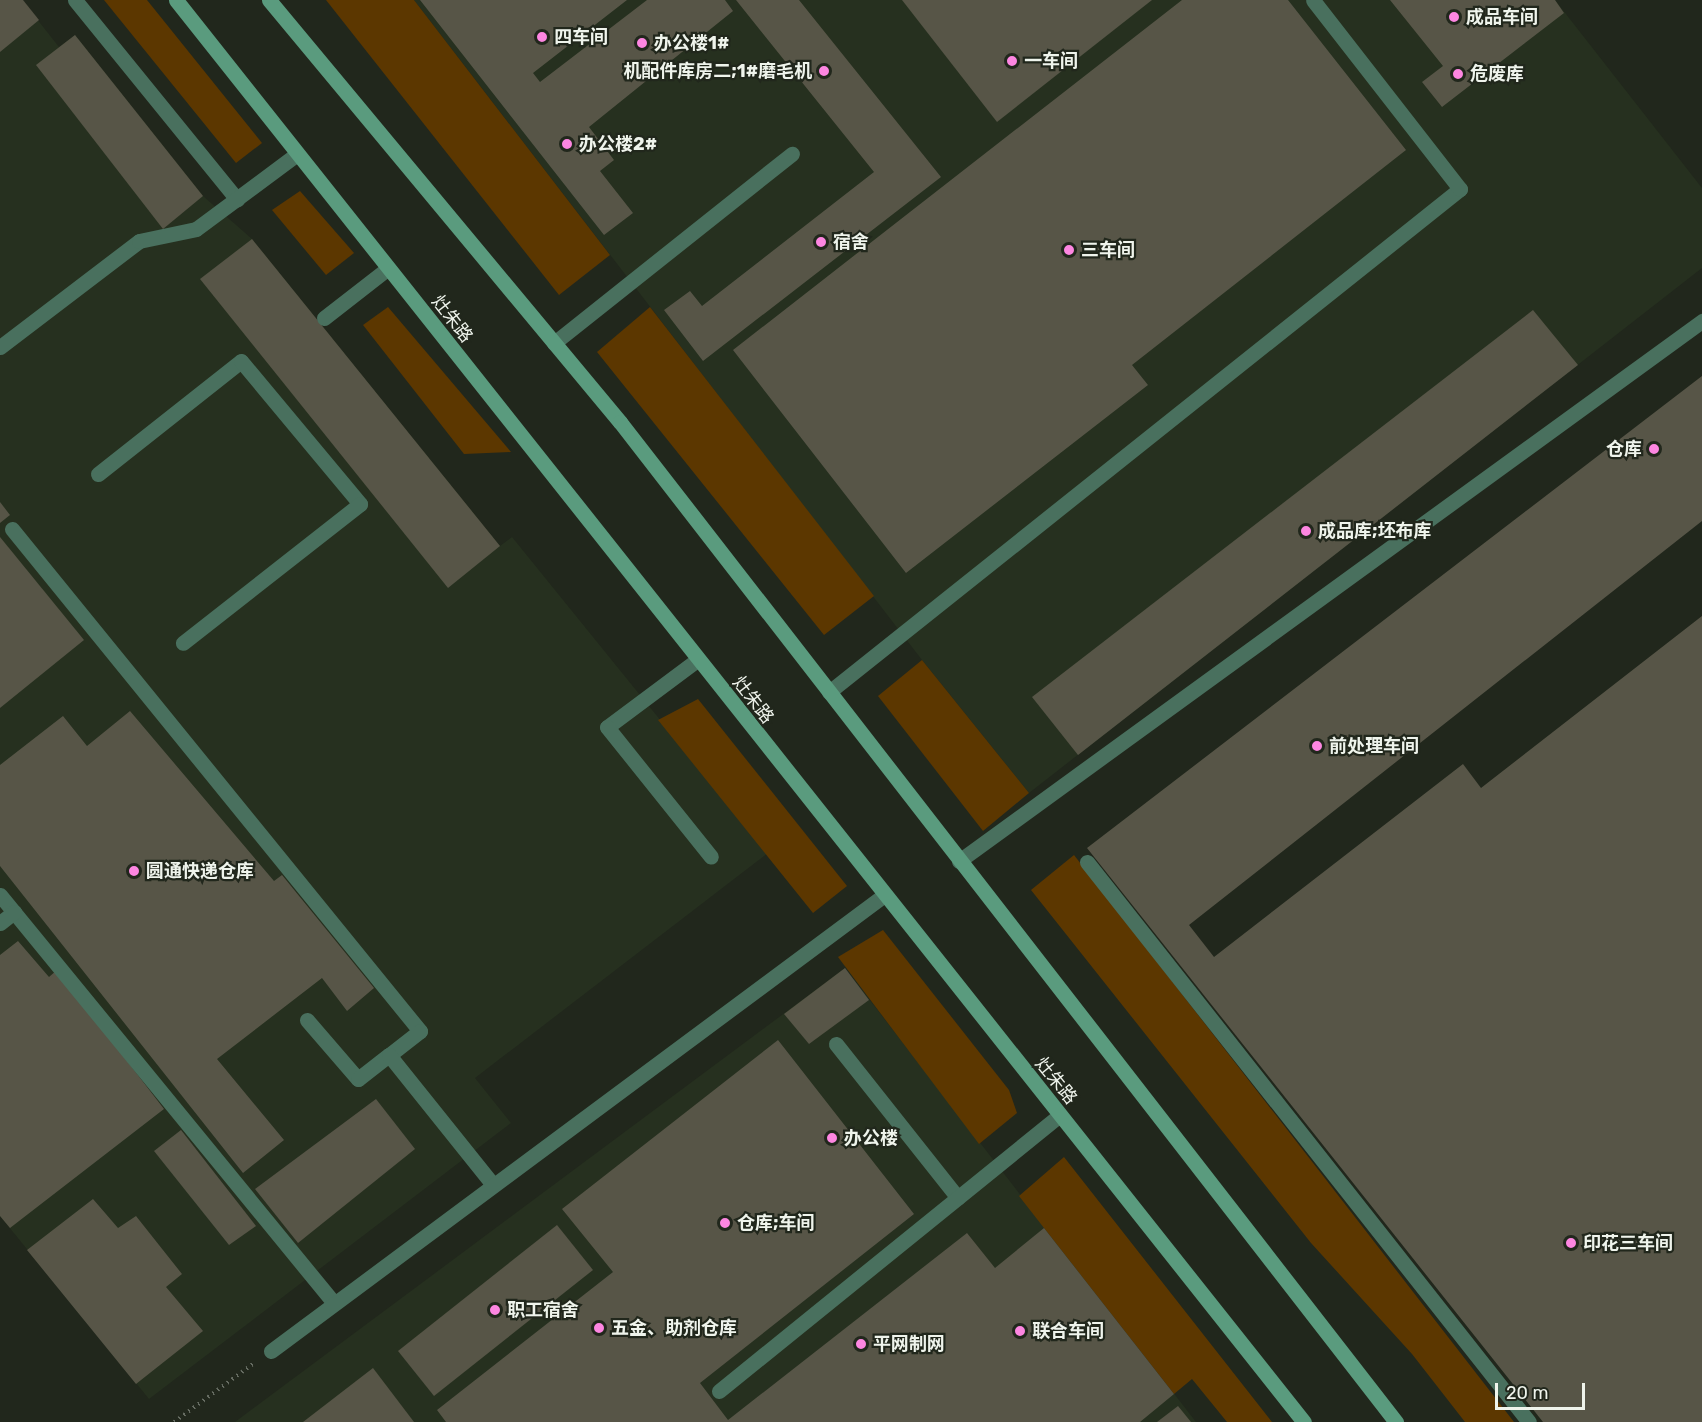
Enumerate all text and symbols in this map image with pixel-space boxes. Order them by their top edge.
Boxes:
place label: 成品车间 [1466,6,1538,28]
marker: 成品车间 [1447,10,1461,24]
place label: 四车间 [554,26,608,48]
marker: 四车间 [535,30,549,44]
place label: 办公楼1# [654,32,729,54]
marker: 办公楼1# [635,36,649,50]
place label: 一车间 [1024,50,1078,72]
marker: 一车间 [1005,54,1019,68]
place label: 机配件库房二;1#磨毛机 [623,60,812,82]
place label: 危废库 [1470,63,1524,85]
marker: 机配件库房二;1#磨毛机 [817,64,831,78]
marker: 危废库 [1451,67,1465,81]
place label: 办公楼2# [579,133,657,155]
marker: 办公楼2# [560,137,574,151]
place label: 宿舍 [833,231,869,253]
marker: 宿舍 [814,235,828,249]
place label: 三车间 [1081,239,1135,261]
marker: 三车间 [1062,243,1076,257]
street label: 灶朱路 [427,291,477,347]
place label: 仓库 [1606,438,1642,460]
marker: 仓库 [1647,442,1661,456]
place label: 成品库;坯布库 [1318,520,1431,542]
marker: 成品库;坯布库 [1299,524,1313,538]
street label: 灶朱路 [728,672,778,728]
place label: 前处理车间 [1329,735,1419,757]
marker: 前处理车间 [1310,739,1324,753]
place label: 圆通快递仓库 [146,860,254,882]
marker: 圆通快递仓库 [127,864,141,878]
street label: 灶朱路 [1031,1053,1081,1109]
place label: 办公楼 [844,1127,898,1149]
marker: 办公楼 [825,1131,839,1145]
place label: 仓库;车间 [737,1212,814,1234]
marker: 仓库;车间 [718,1216,732,1230]
place label: 印花三车间 [1583,1232,1673,1254]
marker: 印花三车间 [1564,1236,1578,1250]
place label: 职工宿舍 [507,1299,579,1321]
marker: 职工宿舍 [488,1303,502,1317]
place label: 五金、助剂仓库 [611,1317,737,1339]
place label: 联合车间 [1032,1320,1104,1342]
marker: 五金、助剂仓库 [592,1321,606,1335]
marker: 联合车间 [1013,1324,1027,1338]
place label: 平网制网 [873,1333,945,1355]
marker: 平网制网 [854,1337,868,1351]
scale bar [1498,1371,1588,1409]
text: 20 m [1506,1382,1548,1404]

